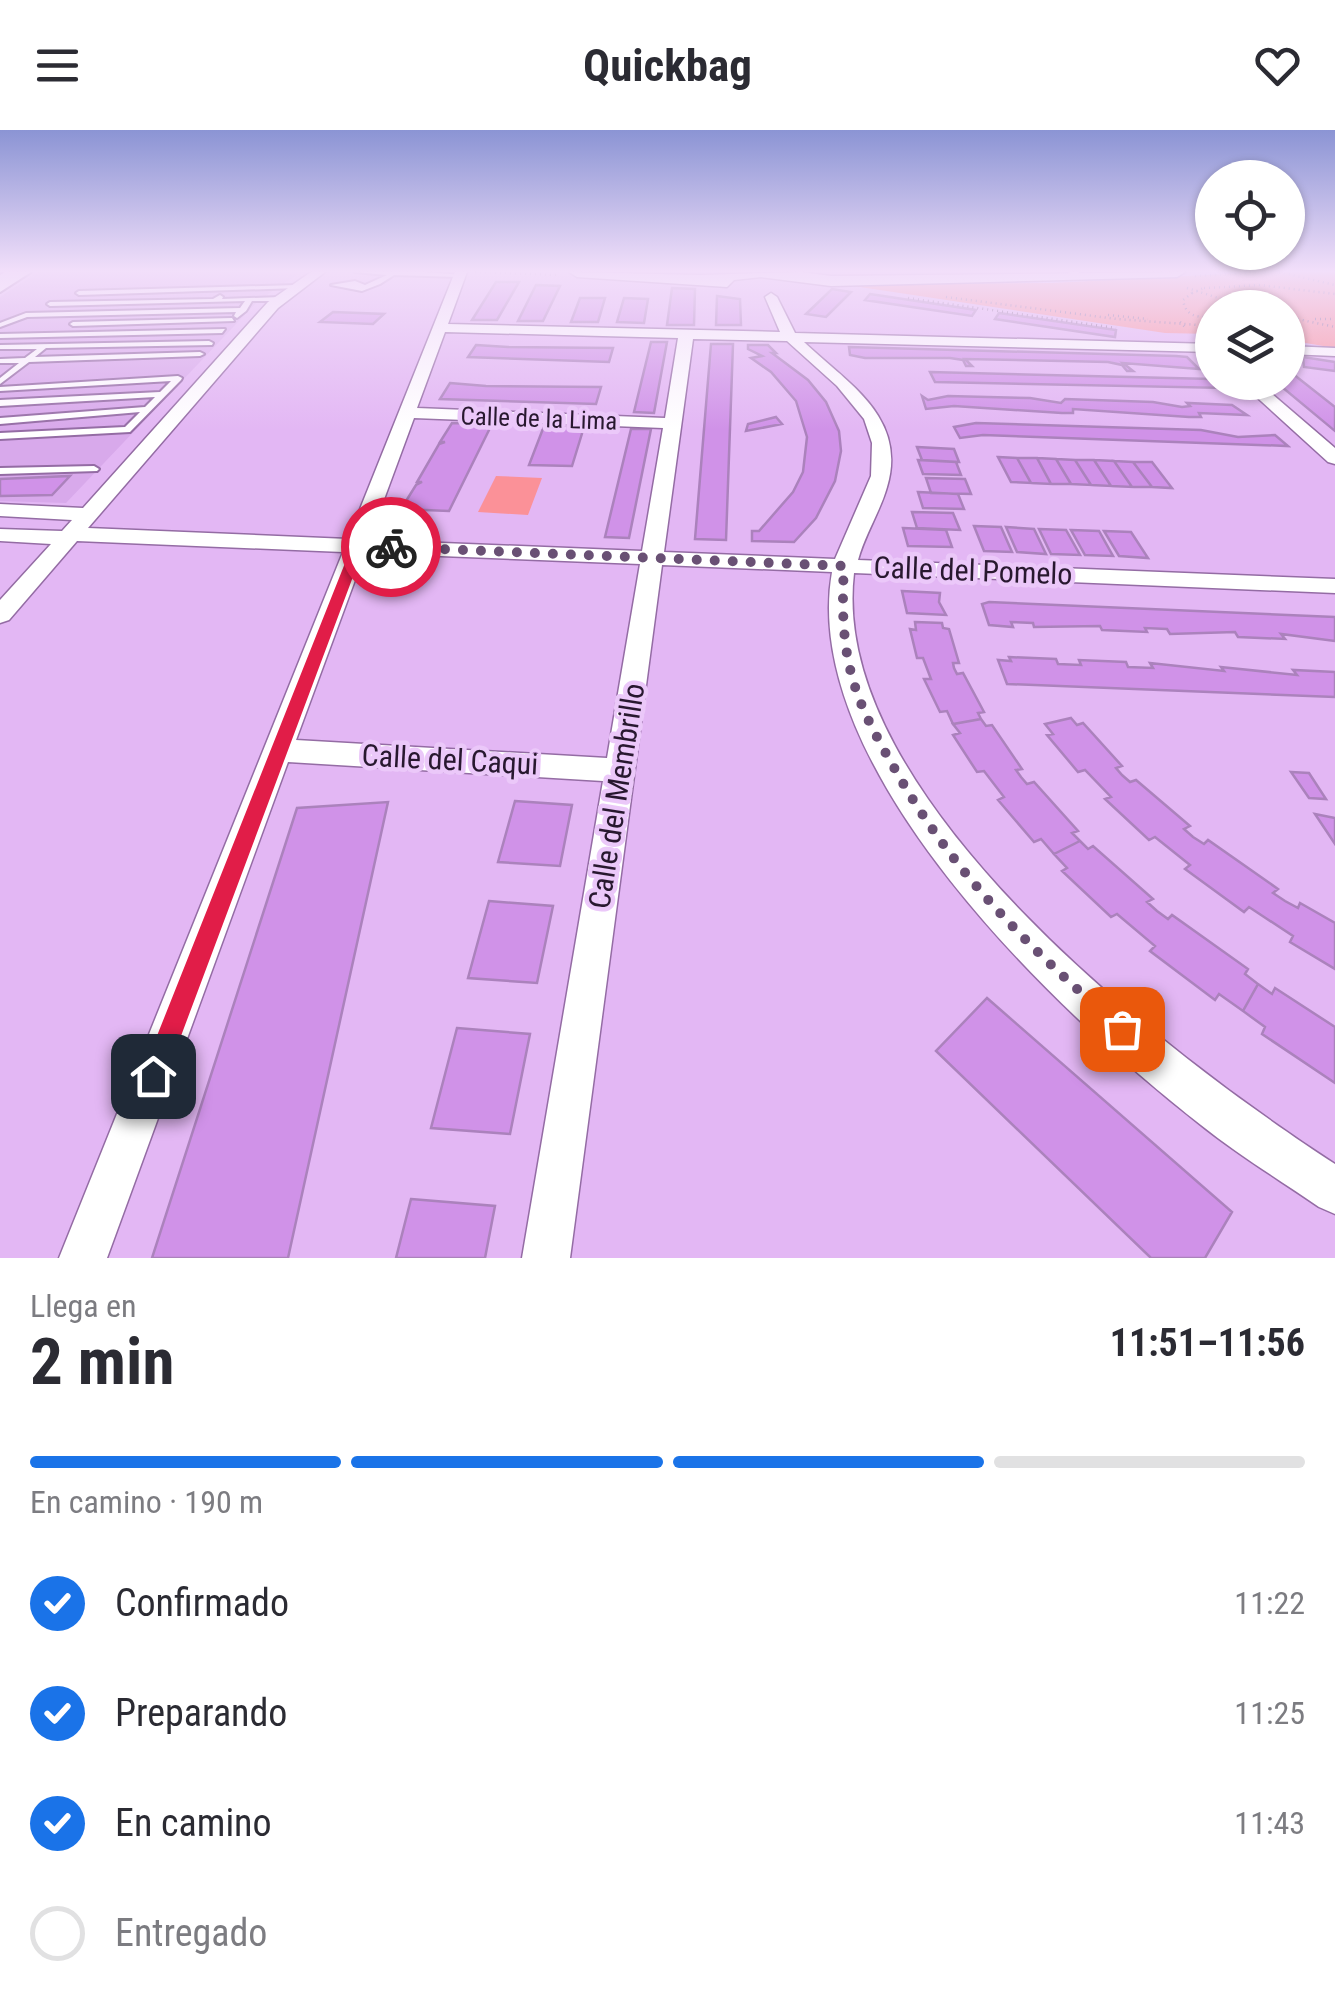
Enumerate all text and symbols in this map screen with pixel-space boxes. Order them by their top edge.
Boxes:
icon: menu [30,38,85,93]
icon: heart [1250,38,1305,93]
text: Quickbag [583,39,752,92]
map controls [1195,160,1305,400]
button: locate [1195,160,1305,270]
button: layers [1195,290,1305,400]
street label: Calle de la Lima [460,401,618,436]
courier [341,497,441,597]
icon: bike [364,520,419,575]
street label: Calle del Pomelo [873,550,1073,591]
street label: Calle del Membrillo [581,681,652,911]
street label: Calle del Caqui [361,737,539,782]
pin [1080,987,1165,1072]
icon: bag [1095,1002,1150,1057]
pin [111,1034,196,1119]
icon: home [126,1049,181,1104]
text: Llega en [30,1287,137,1325]
text: 11:51–11:56 [1110,1321,1305,1365]
text: 2 min [30,1324,174,1400]
text: En camino · 190 m [30,1483,263,1521]
icon: check [30,1576,85,1631]
text: Confirmado [115,1581,289,1625]
text: 11:22 [1234,1584,1305,1622]
icon: check [30,1686,85,1741]
text: Preparando [115,1691,287,1735]
text: 11:25 [1234,1694,1305,1732]
icon: check [30,1796,85,1851]
text: En camino [115,1801,272,1845]
text: 11:43 [1234,1804,1305,1842]
text: Entregado [115,1911,267,1955]

